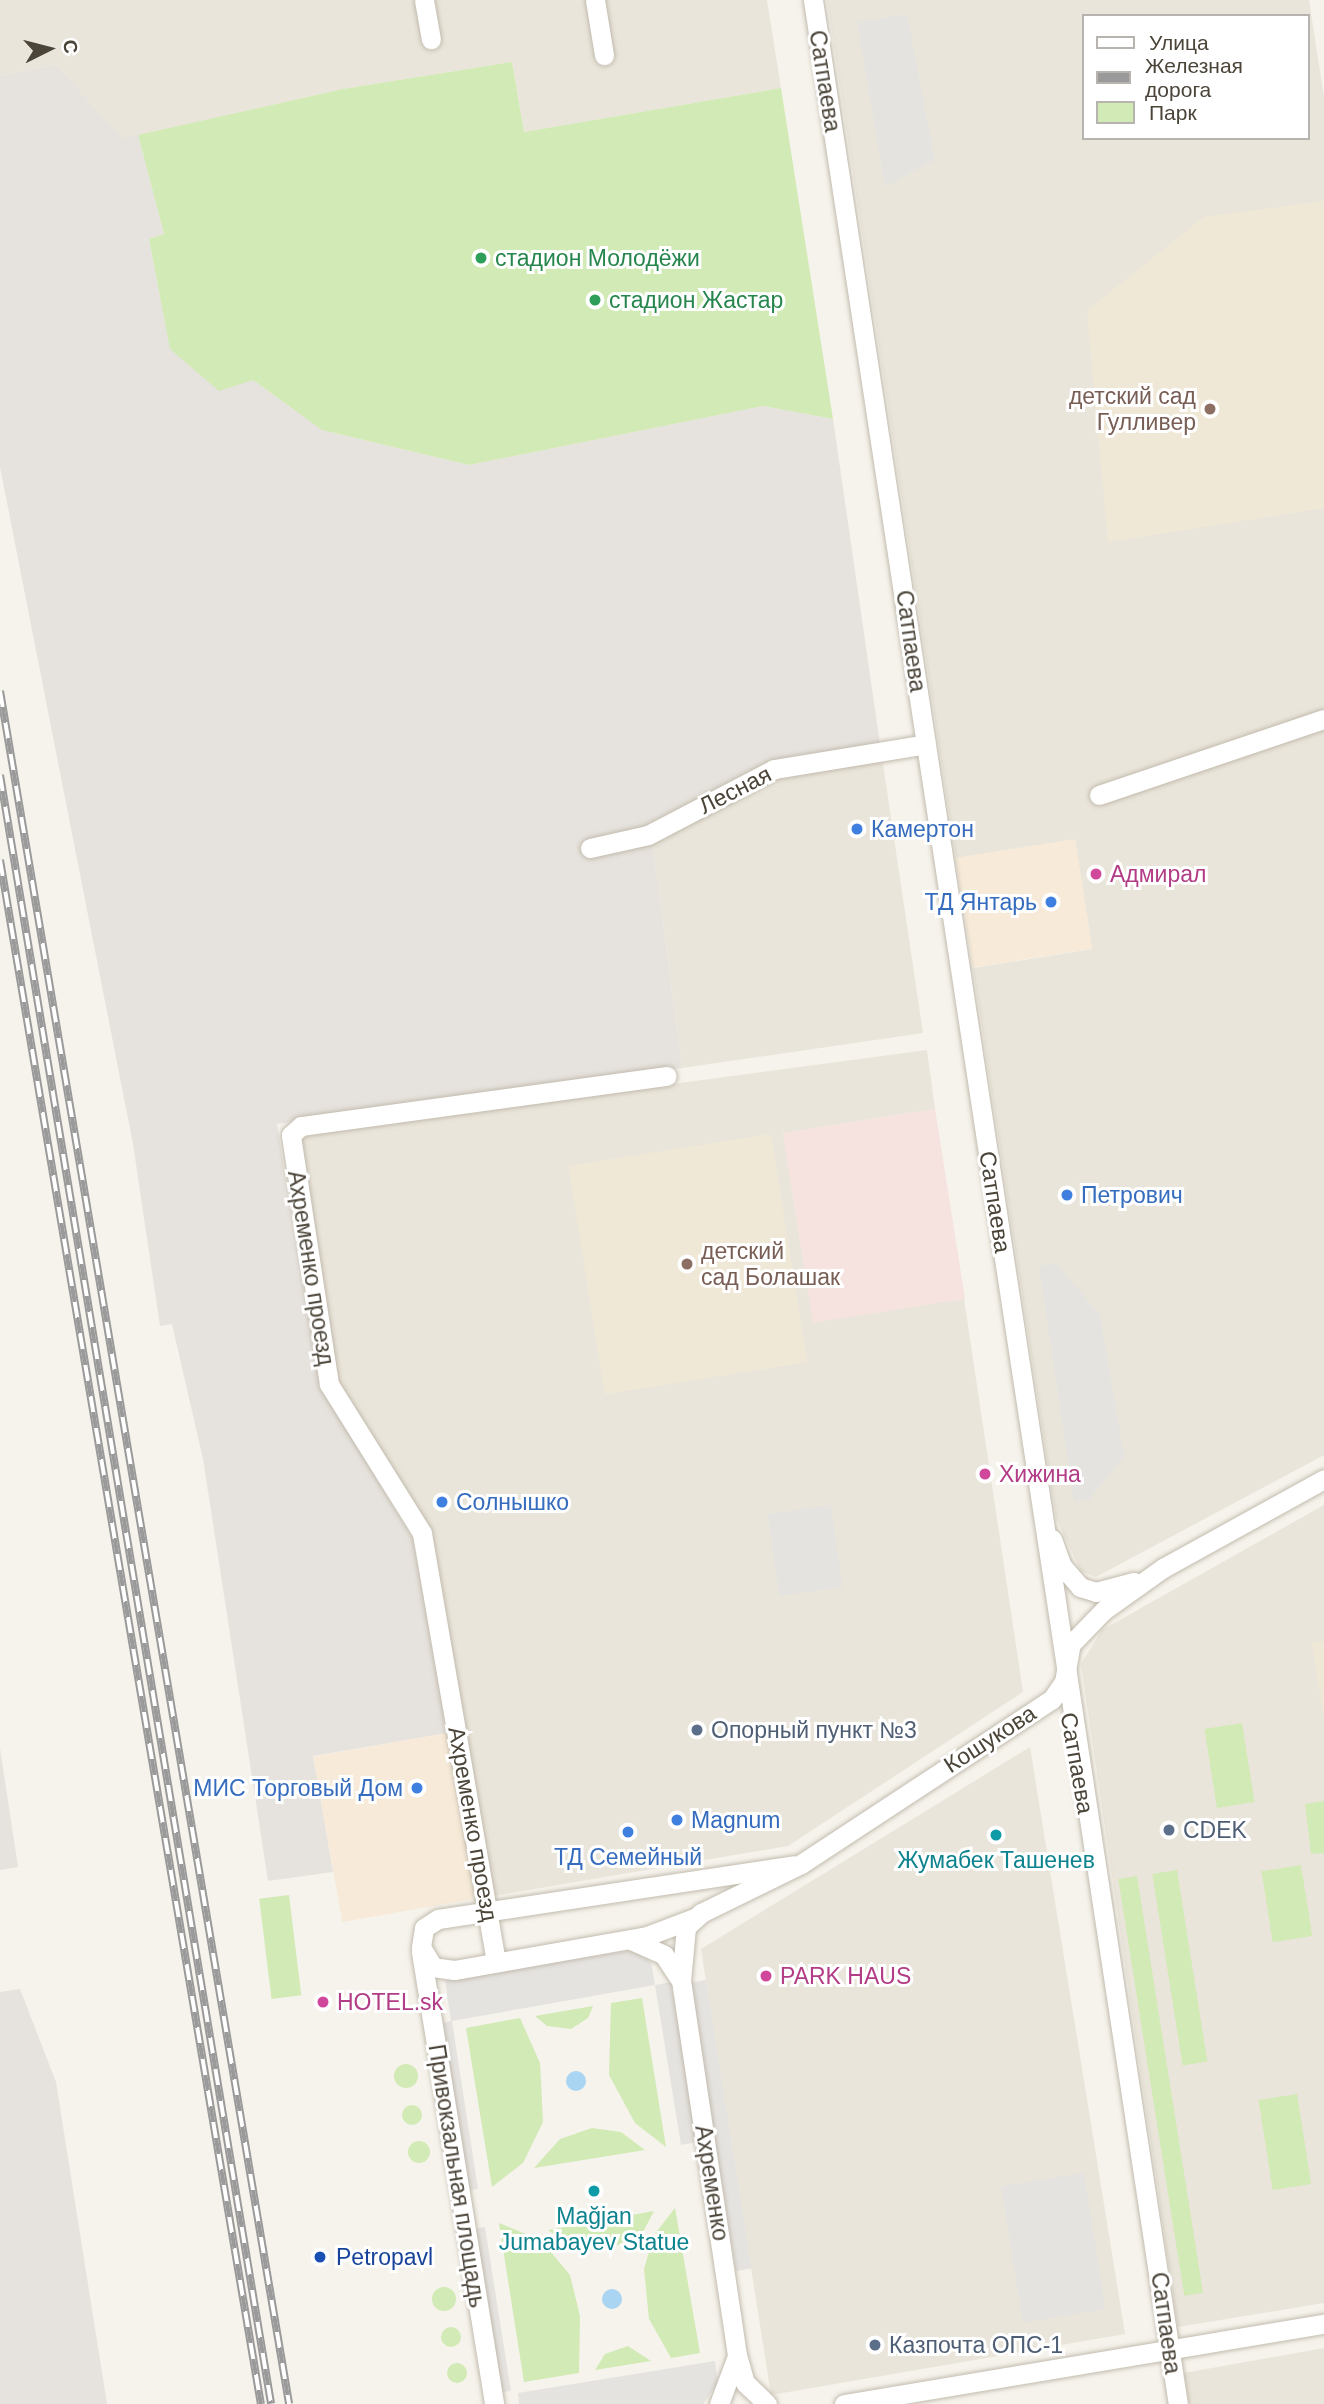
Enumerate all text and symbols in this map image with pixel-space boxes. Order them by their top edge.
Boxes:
north arrow [14,14,84,84]
legend [1082,14,1310,140]
street label: Сатпаева [803,28,847,134]
text: Улица [1149,31,1209,54]
text: С [59,39,82,55]
text: Железная дорога [1145,54,1243,101]
text: Парк [1149,101,1197,124]
place label: стадион Молодёжи [495,244,700,272]
marker: стадион Молодёжи [473,250,489,266]
place label: стадион Жастар [609,286,783,314]
marker: стадион Жастар [587,292,603,308]
place label: детский сад Гулливер [1069,382,1196,436]
marker: детский сад Гулливер [1202,401,1218,417]
street label: Сатпаева [890,588,932,694]
street label: Лесная [694,760,776,820]
place label: Камертон [871,815,974,843]
marker: Камертон [849,821,865,837]
place label: Адмирал [1110,860,1206,888]
marker: Адмирал [1088,866,1104,882]
place label: ТД Янтарь [925,888,1037,916]
marker: ТД Янтарь [1043,894,1059,910]
street label: Сатпаева [973,1149,1017,1255]
street label: Ахременко проезд [282,1169,340,1367]
place label: Петрович [1081,1181,1183,1209]
marker: Петрович [1059,1187,1075,1203]
place label: детский сад Болашак [701,1237,840,1291]
marker: детский сад Болашак [679,1256,695,1272]
place label: Хижина [999,1460,1081,1488]
marker: Хижина [977,1466,993,1482]
place label: Солнышко [456,1488,569,1516]
marker: Солнышко [434,1494,450,1510]
street label: Кошукова [939,1699,1041,1779]
street label: Сатпаева [1055,1710,1099,1816]
place label: Опорный пункт №3 [711,1716,917,1744]
marker: Опорный пункт №3 [689,1722,705,1738]
street label: Ахременко проезд [442,1725,504,1923]
place label: МИС Торговый Дом [193,1774,403,1802]
marker: МИС Торговый Дом [409,1780,425,1796]
place label: Magnum [691,1806,780,1834]
marker: Magnum [669,1812,685,1828]
place label: CDEK [1183,1816,1247,1844]
marker: CDEK [1161,1822,1177,1838]
marker: ТД Семейный [620,1824,636,1840]
marker: Жумабек Ташенев [988,1827,1004,1843]
place label: ТД Семейный [554,1843,702,1871]
place label: Жумабек Ташенев [897,1846,1095,1874]
place label: PARK HAUS [780,1962,911,1990]
marker: PARK HAUS [758,1968,774,1984]
place label: HOTEL.sk [337,1988,443,2016]
marker: HOTEL.sk [315,1994,331,2010]
street label: Привокзальная площадь [423,2042,491,2310]
street label: Ахременко [689,2123,735,2243]
marker: Mağjan Jumabayev Statue [586,2183,602,2199]
place label: Mağjan Jumabayev Statue [499,2202,689,2256]
place label: Petropavl [336,2243,433,2271]
marker: Petropavl [310,2247,330,2267]
street label: Сатпаева [1145,2270,1187,2376]
place label: Казпочта ОПС-1 [889,2331,1063,2359]
marker: Казпочта ОПС-1 [867,2337,883,2353]

